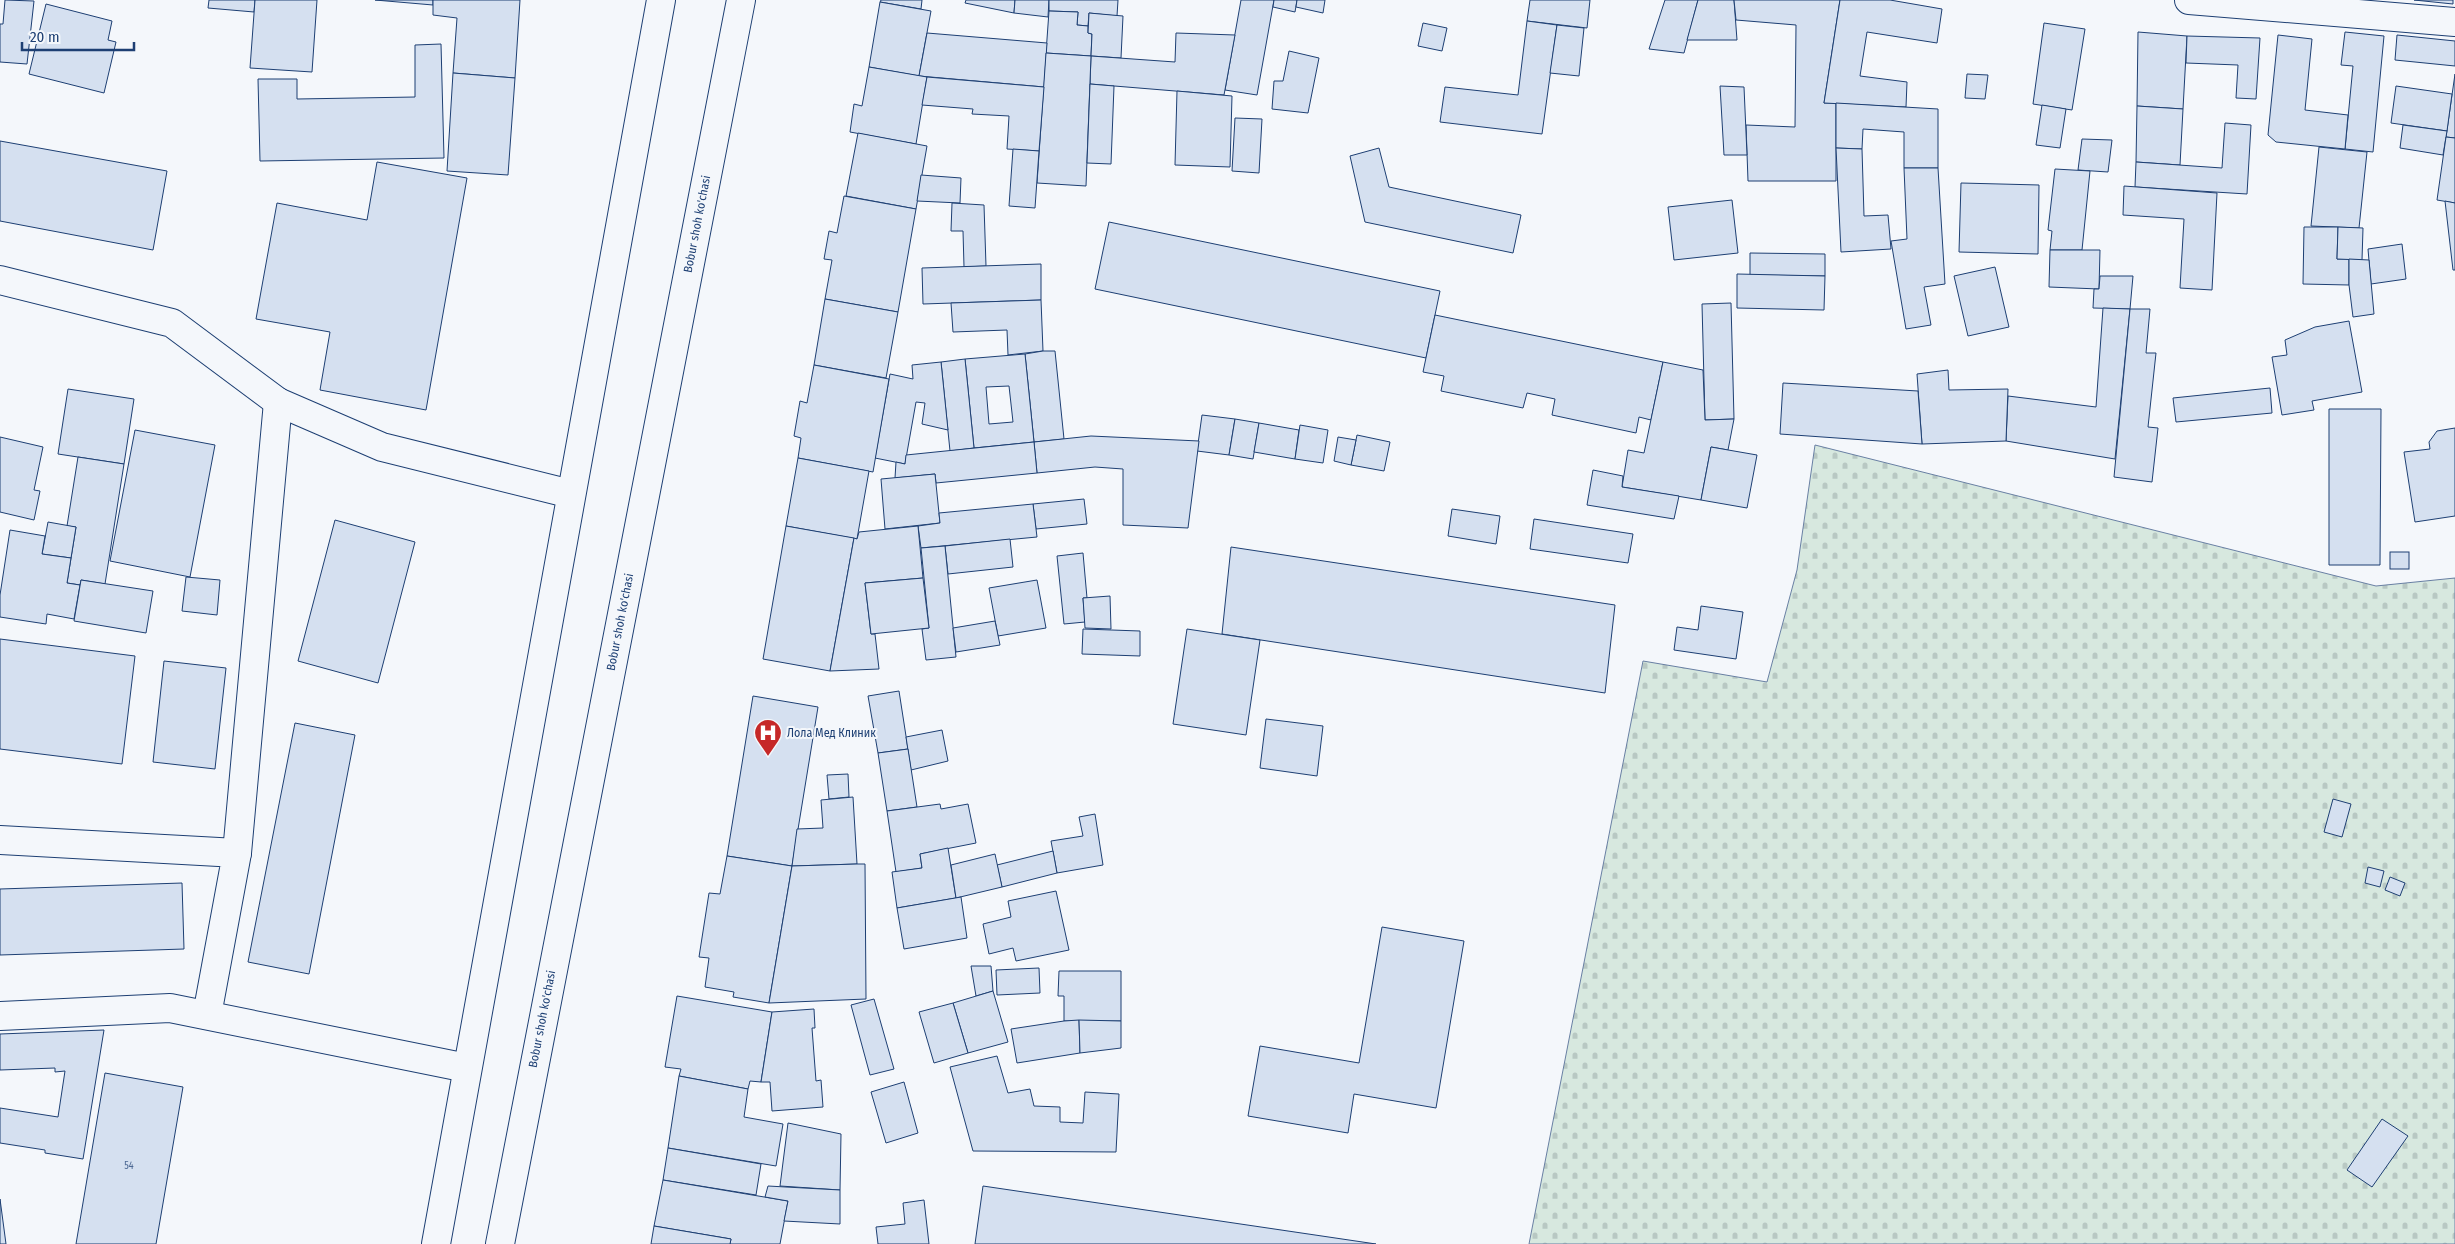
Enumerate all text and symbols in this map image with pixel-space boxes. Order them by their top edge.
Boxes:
scale bar [22,20,135,52]
text: 20 m [30,28,60,46]
street label: Bobur shoh ko'chasi [681,174,713,274]
street label: Bobur shoh ko'chasi [604,572,636,672]
hospital icon: Лола Мед Клиник [753,718,783,757]
place label: Лола Мед Клиник [787,726,876,740]
street label: Bobur shoh ko'chasi [526,969,558,1069]
house number: 54 [124,1160,134,1172]

